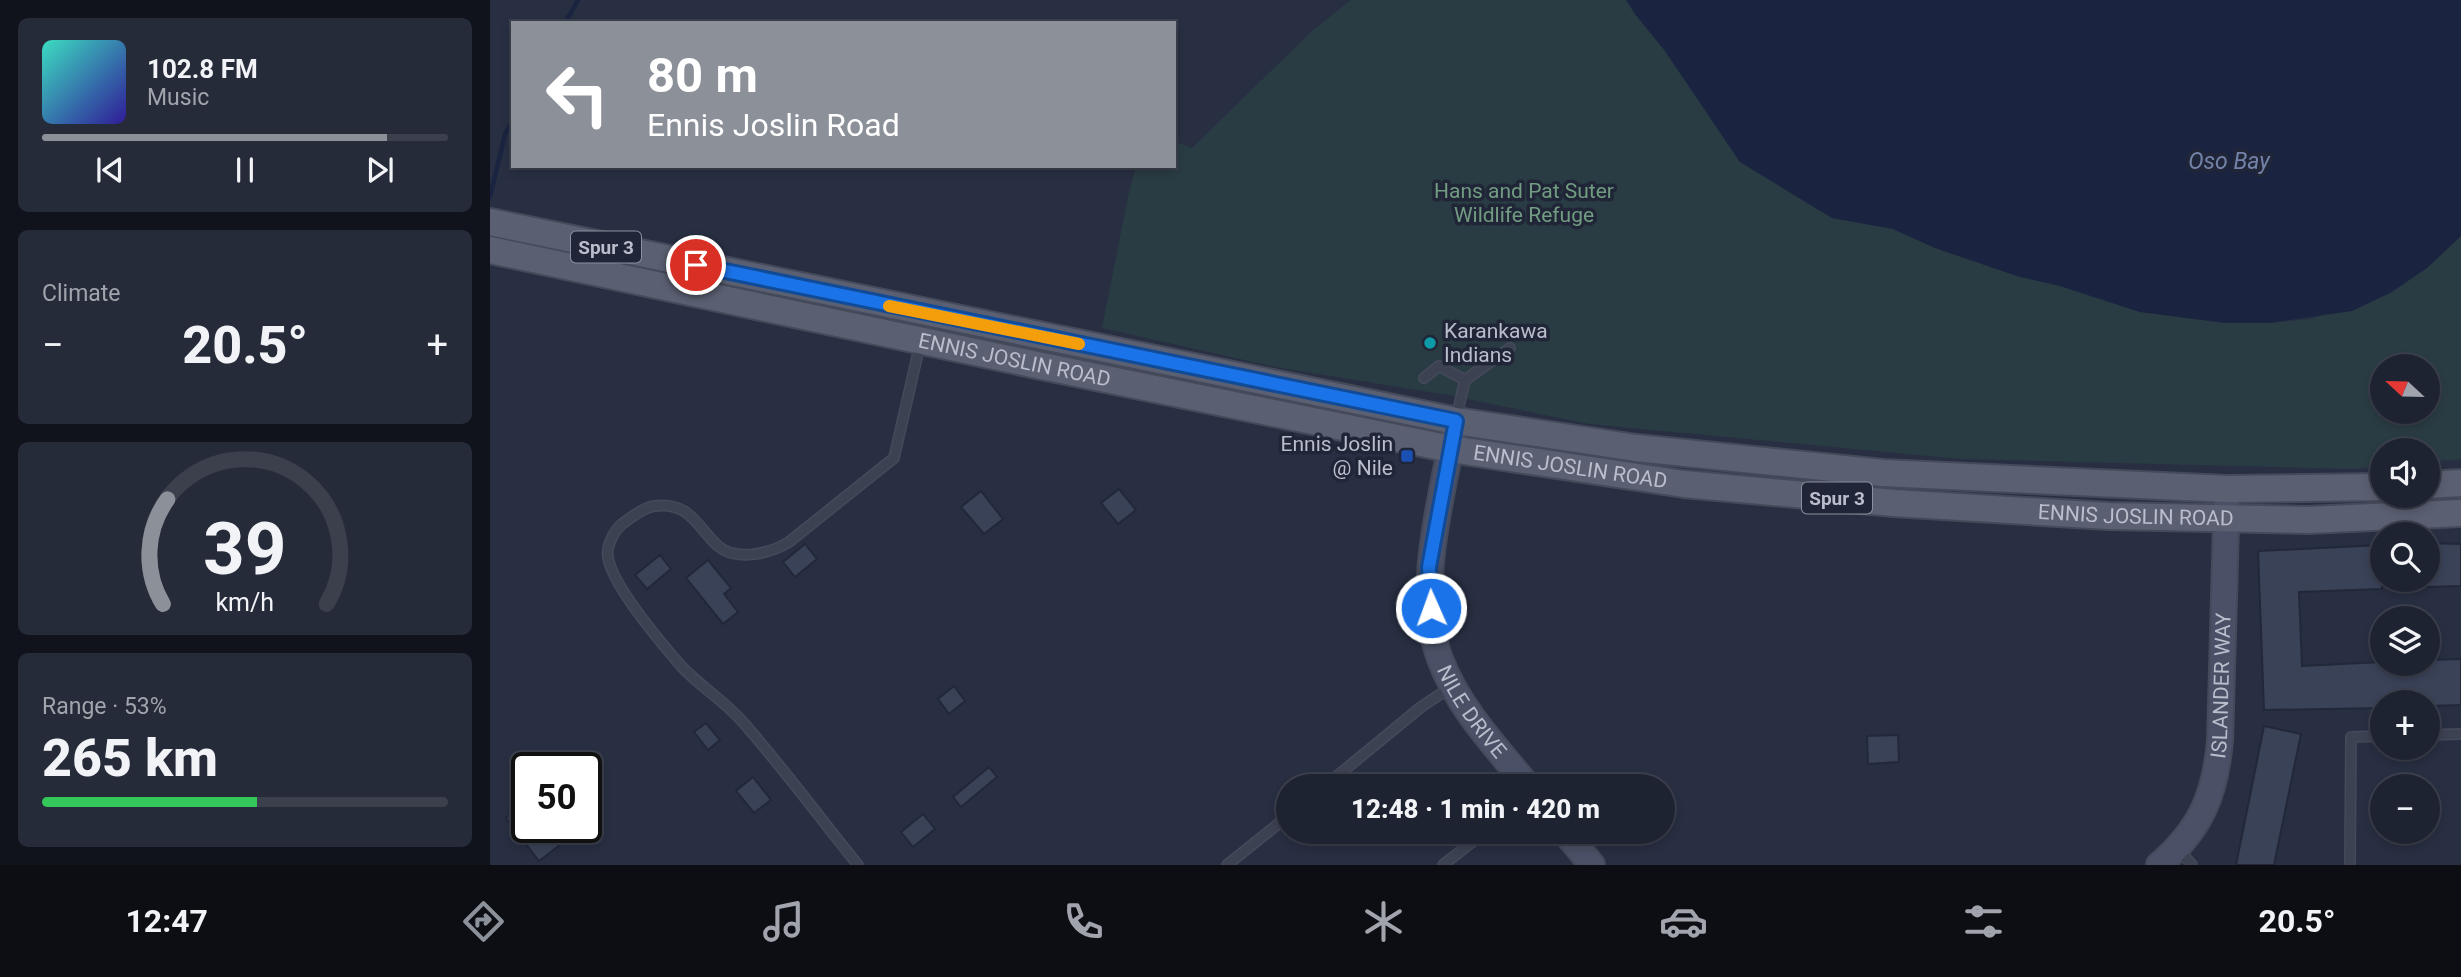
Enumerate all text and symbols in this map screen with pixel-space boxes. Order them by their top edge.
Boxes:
text: 80 m [647,47,758,104]
icon: left [532,49,623,140]
text: 102.8 FM [147,54,258,84]
text: Music [147,84,209,111]
text: Ennis Joslin Road [647,106,900,144]
water label: Oso Bay [2188,148,2271,175]
icon: previous [91,151,129,189]
icon: pause [226,151,264,189]
icon: next [361,151,399,189]
park label: Hans and Pat Suter Wildlife Refuge [1434,179,1614,227]
road number: Spur 3 [571,232,641,262]
pin [666,235,726,295]
icon: arrive [677,246,715,284]
text: Climate [42,280,121,307]
text: 20.5° [182,315,308,376]
place label: Karankawa Indians [1444,319,1548,367]
text: − [42,323,64,367]
text: + [426,323,448,367]
street label: ENNIS JOSLIN ROAD [916,328,1113,392]
marker: Karankawa Indians [1422,335,1438,351]
north arrow [2370,354,2440,424]
map controls [2370,354,2440,844]
place label: Ennis Joslin @ Nile [1281,432,1393,480]
button: sound [2370,438,2440,508]
street label: ENNIS JOSLIN ROAD [1472,441,1669,493]
marker: Ennis Joslin @ Nile [1399,448,1415,464]
road number: Spur 3 [1802,482,1872,513]
street label: ENNIS JOSLIN ROAD [2037,500,2234,531]
text: 39 [203,507,287,593]
button: search [2370,522,2440,592]
position arrow [1394,571,1468,645]
text: km/h [216,588,274,617]
button: layers [2370,606,2440,676]
street label: ISLANDER WAY [2206,612,2236,760]
street label: NILE DRIVE [1432,661,1511,763]
button: + [2370,690,2440,760]
text: Range · 53% [42,693,167,720]
text: 265 km [42,728,218,789]
speed limit sign: 50 [511,752,602,843]
button: − [2370,774,2440,844]
text: 12:48 · 1 min · 420 m [1351,794,1600,824]
icon: directions [459,897,508,946]
icon: music [759,897,808,946]
icon: phone [1059,897,1108,946]
icon: climate [1359,897,1408,946]
icon: car [1659,897,1708,946]
icon: filters [1959,897,2008,946]
text: 12:47 [125,902,208,940]
text: 20.5° [2259,902,2335,940]

